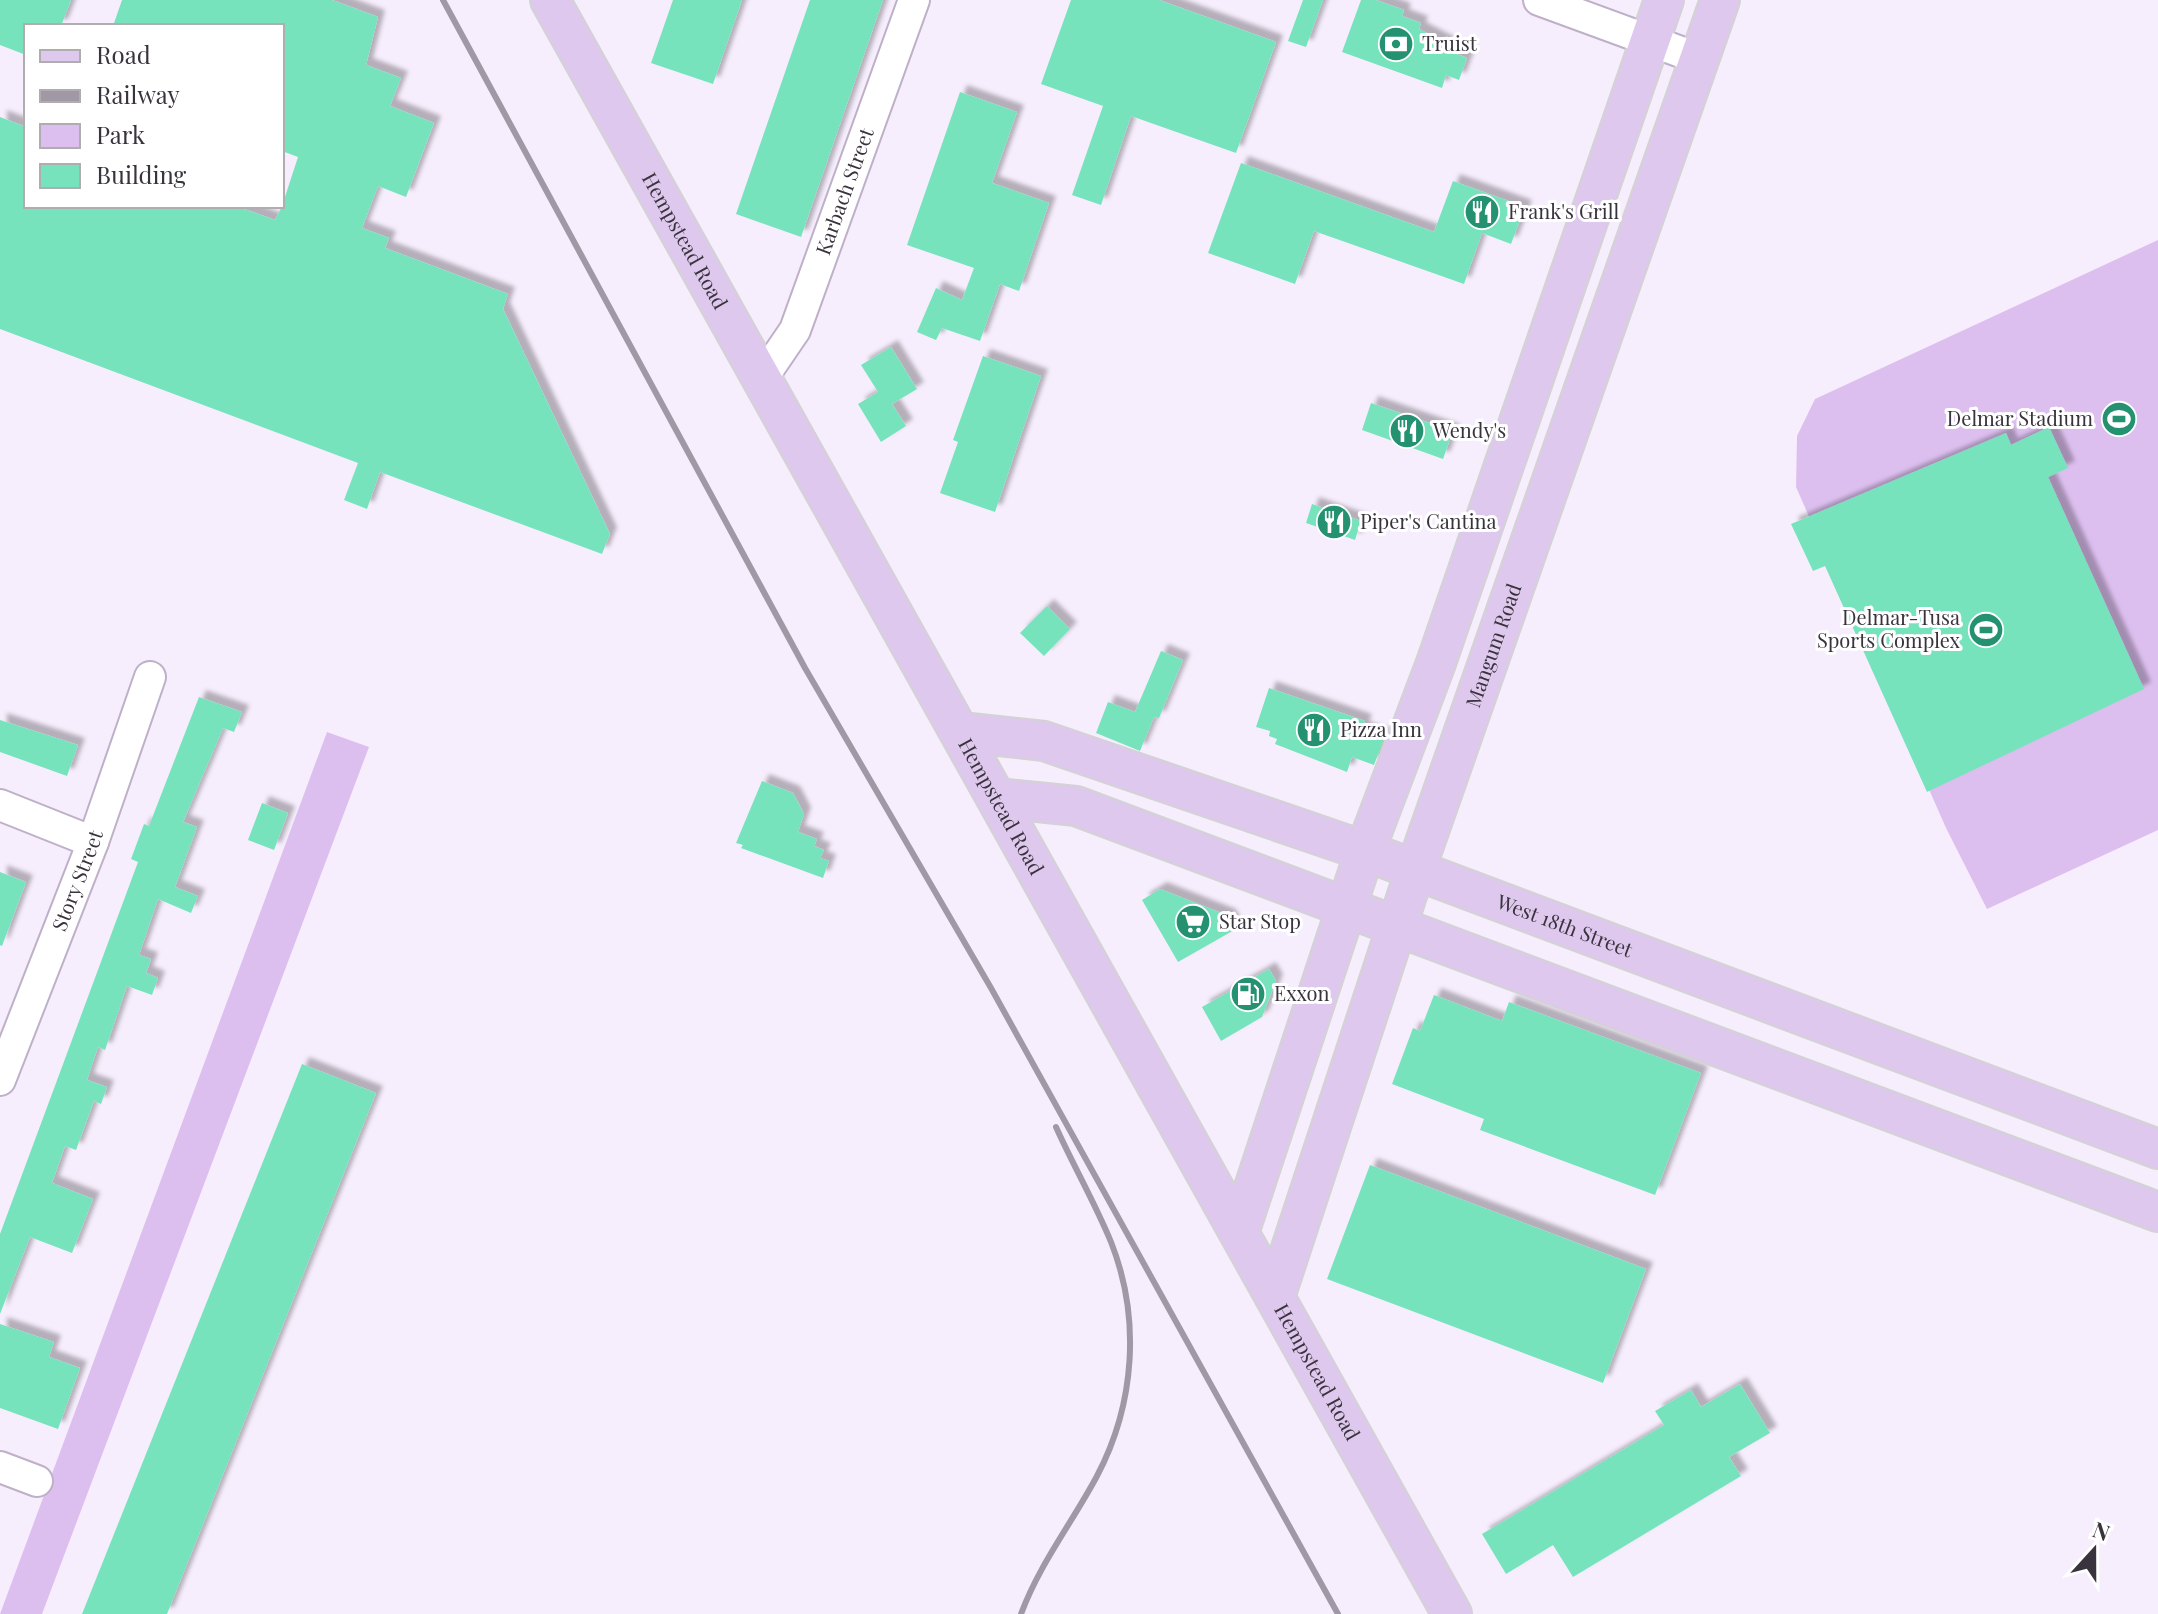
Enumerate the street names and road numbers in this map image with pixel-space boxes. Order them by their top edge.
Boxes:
street label: Karbach Street [808,123,879,258]
street label: Hempstead Road [637,167,735,314]
street label: Mangum Road [1458,579,1527,711]
street label: Hempstead Road [953,733,1051,879]
street label: Story Street [45,825,108,934]
street label: West 18th Street [1492,886,1638,963]
street label: Hempstead Road [1269,1298,1367,1445]

